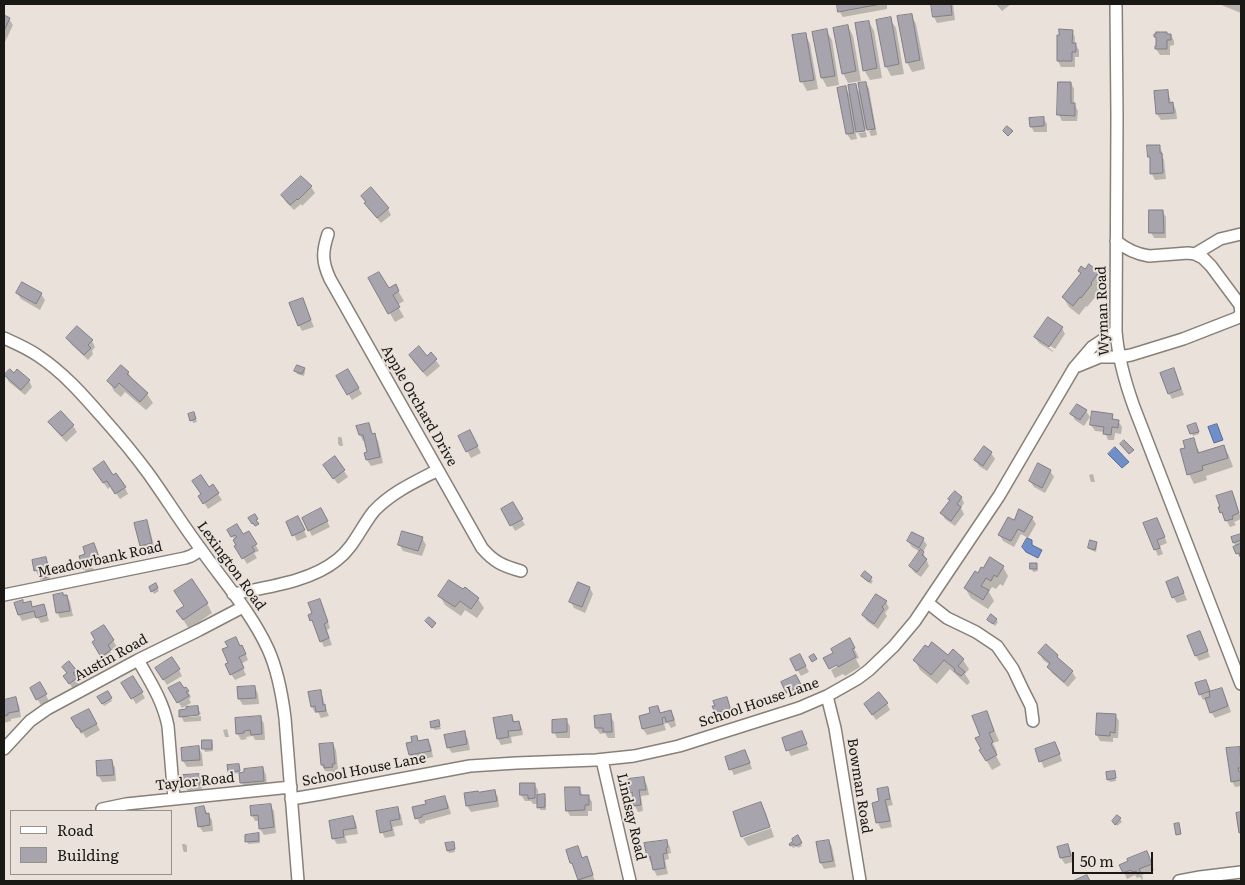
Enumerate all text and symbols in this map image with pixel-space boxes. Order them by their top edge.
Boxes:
street label: Wyman Road [1093,266,1113,356]
street label: Apple Orchard Drive [378,343,460,469]
street label: Lexington Road [193,518,269,614]
street label: Meadowbank Road [36,539,164,581]
street label: Austin Road [71,631,151,685]
street label: School House Lane [697,675,821,731]
street label: Bowman Road [843,737,875,835]
street label: School House Lane [301,750,427,790]
street label: Taylor Road [154,769,236,795]
street label: Lindsay Road [613,772,649,862]
legend [10,810,172,875]
text: Road [57,818,93,841]
scale bar [1075,842,1156,874]
text: Building [57,843,119,866]
text: 50 m [1080,849,1114,872]

